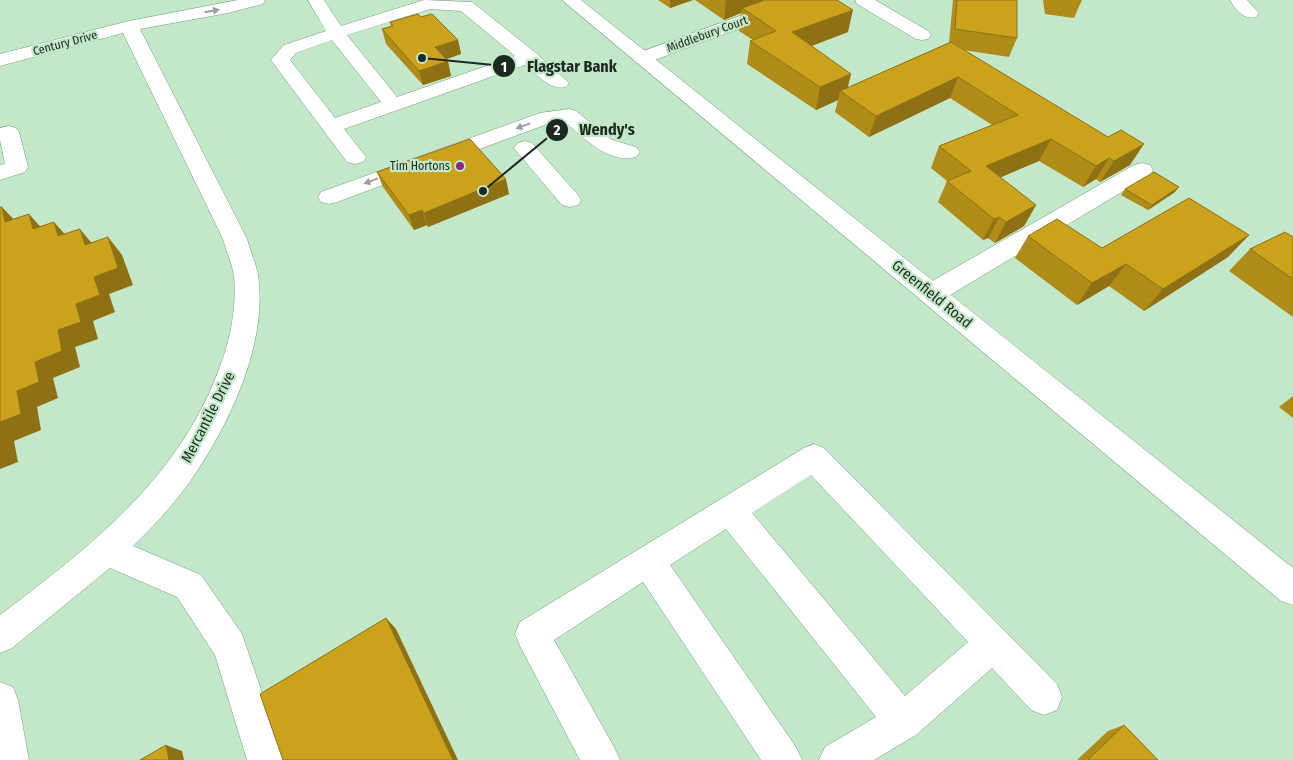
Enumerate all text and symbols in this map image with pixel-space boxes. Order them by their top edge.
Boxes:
one-way arrow [204,6,220,14]
street label: Middlebury Court [665,13,749,55]
street label: Century Drive [31,28,99,58]
callout: Flagstar Bank [492,51,627,82]
text: Flagstar Bank [527,57,618,76]
text: 1 [501,58,507,76]
callout: Wendy's [545,114,645,145]
text: Wendy's [579,120,635,139]
text: 2 [553,121,561,139]
one-way arrow [516,123,531,130]
place label: Tim Hortons [390,159,450,173]
marker: Tim Hortons [454,160,466,172]
one-way arrow [363,178,378,185]
street label: Greenfield Road [888,256,976,332]
street label: Mercantile Drive [177,369,239,465]

